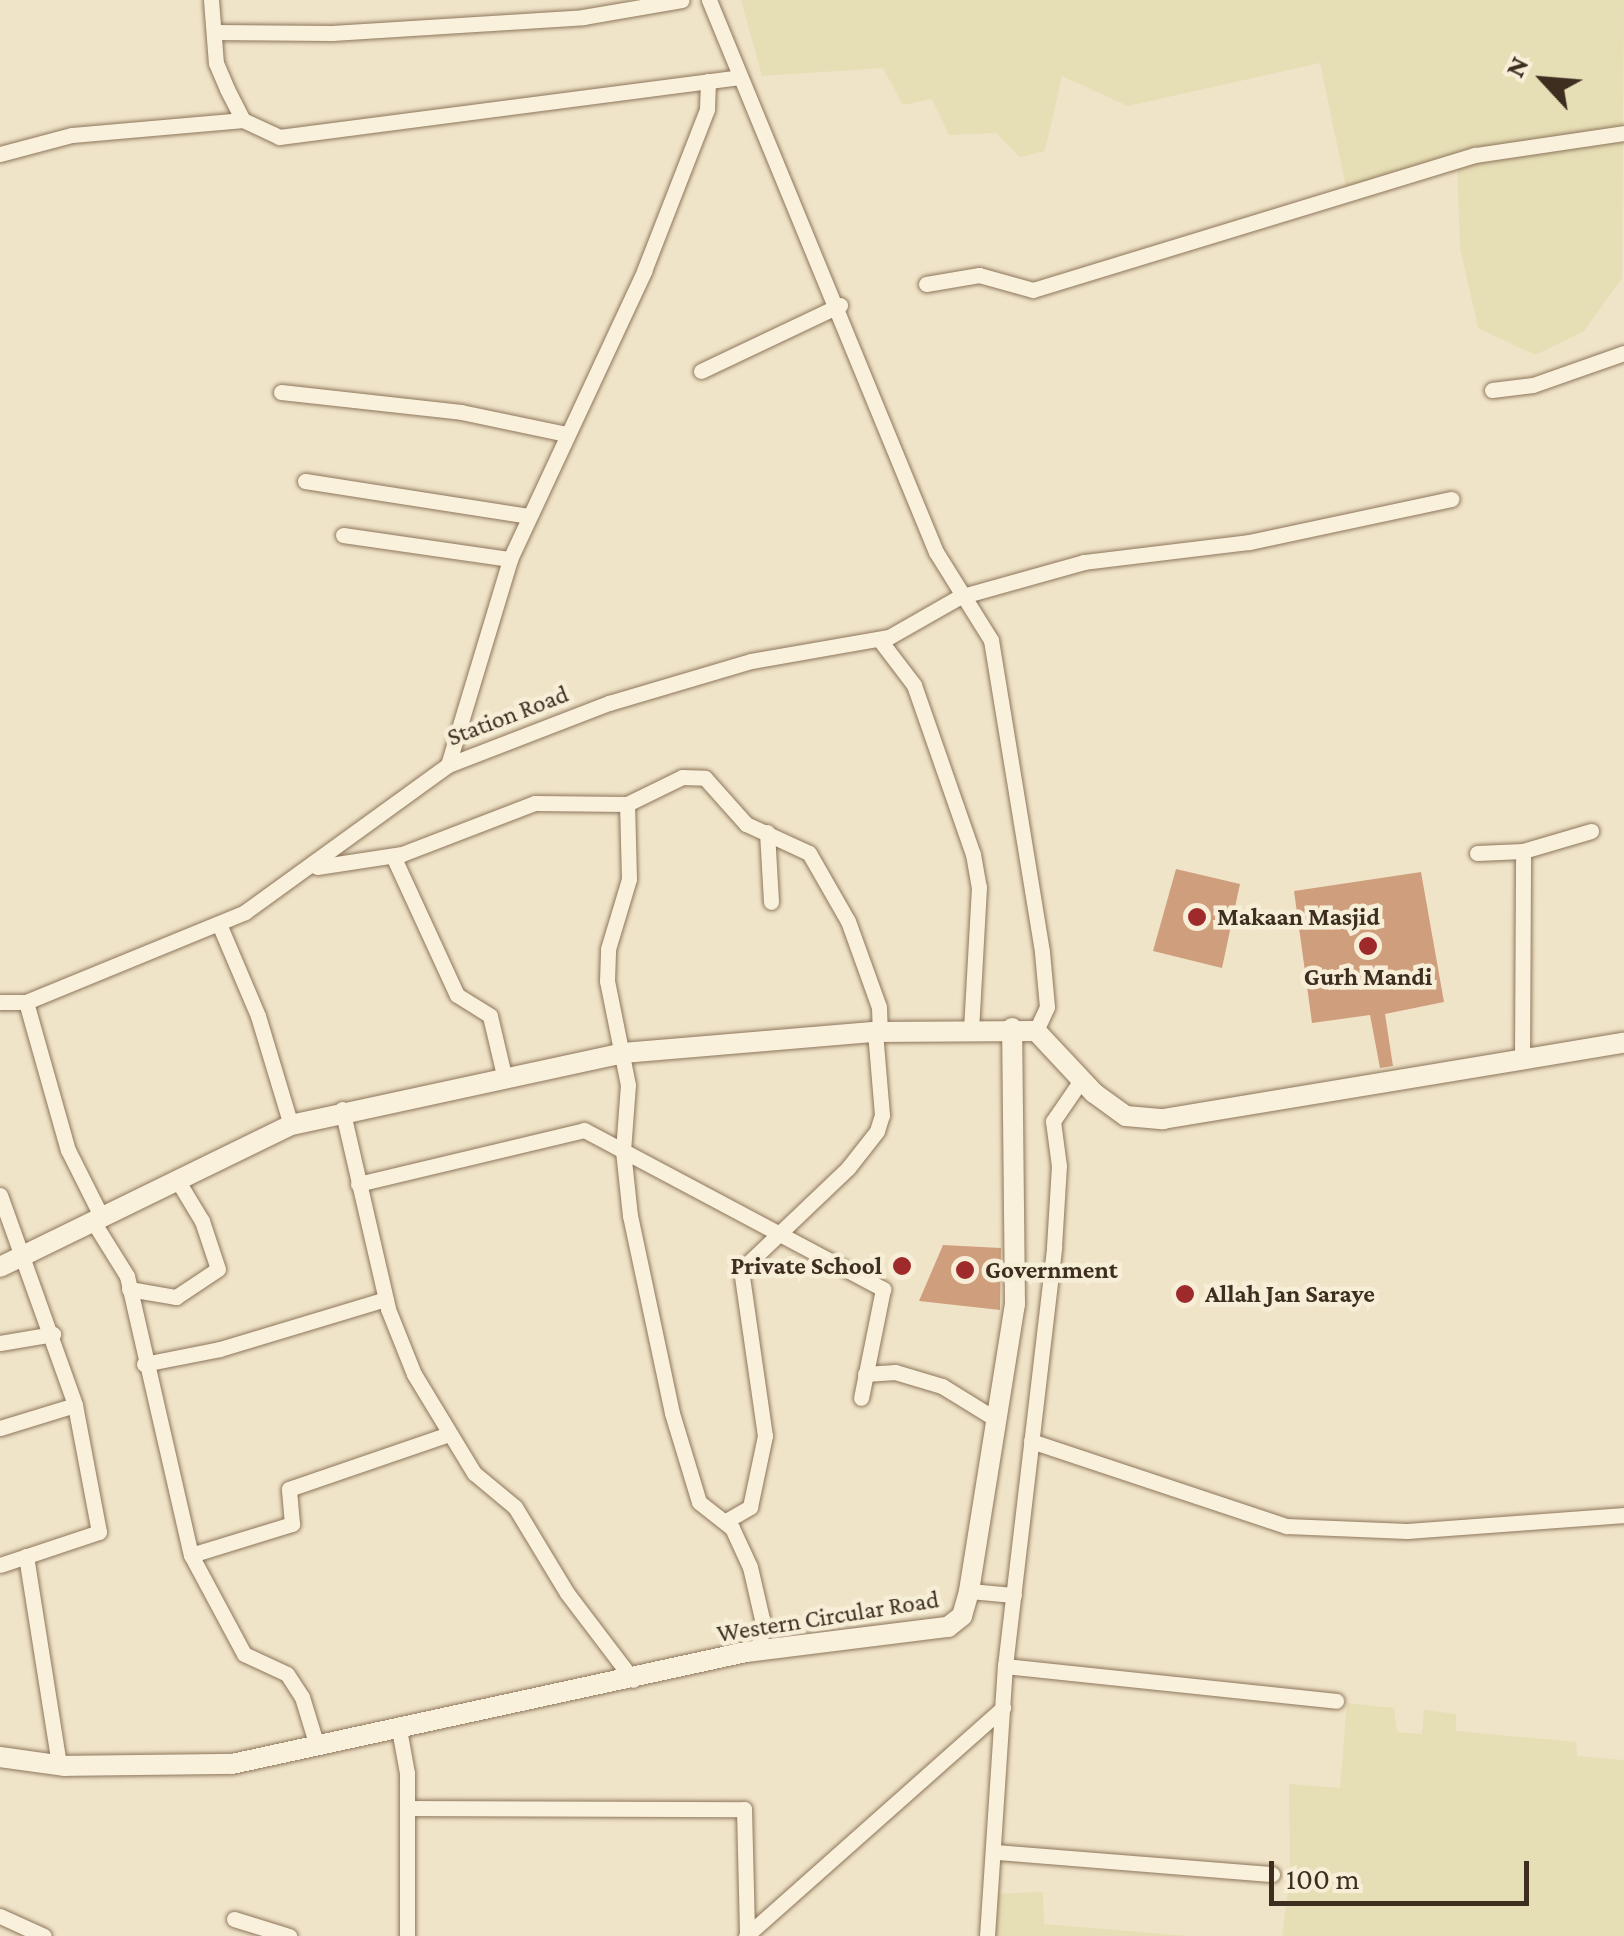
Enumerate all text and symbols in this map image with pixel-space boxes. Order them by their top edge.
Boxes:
north arrow [1494,30,1594,130]
text: N [1498,51,1535,82]
street label: Station Road [443,679,573,753]
place label: Makaan Masjid [1217,902,1380,932]
marker: Makaan Masjid [1186,906,1208,928]
marker: Gurh Mandi [1357,935,1379,957]
place label: Gurh Mandi [1304,962,1432,992]
place label: Private School [730,1251,882,1281]
marker: Private School [891,1255,913,1277]
place label: Government [985,1255,1118,1285]
marker: Government [954,1259,976,1281]
place label: Allah Jan Saraye [1205,1279,1375,1309]
marker: Allah Jan Saraye [1174,1283,1196,1305]
street label: Western Circular Road [715,1585,941,1649]
scale bar [1274,1841,1534,1903]
text: 100 m [1286,1862,1360,1895]

